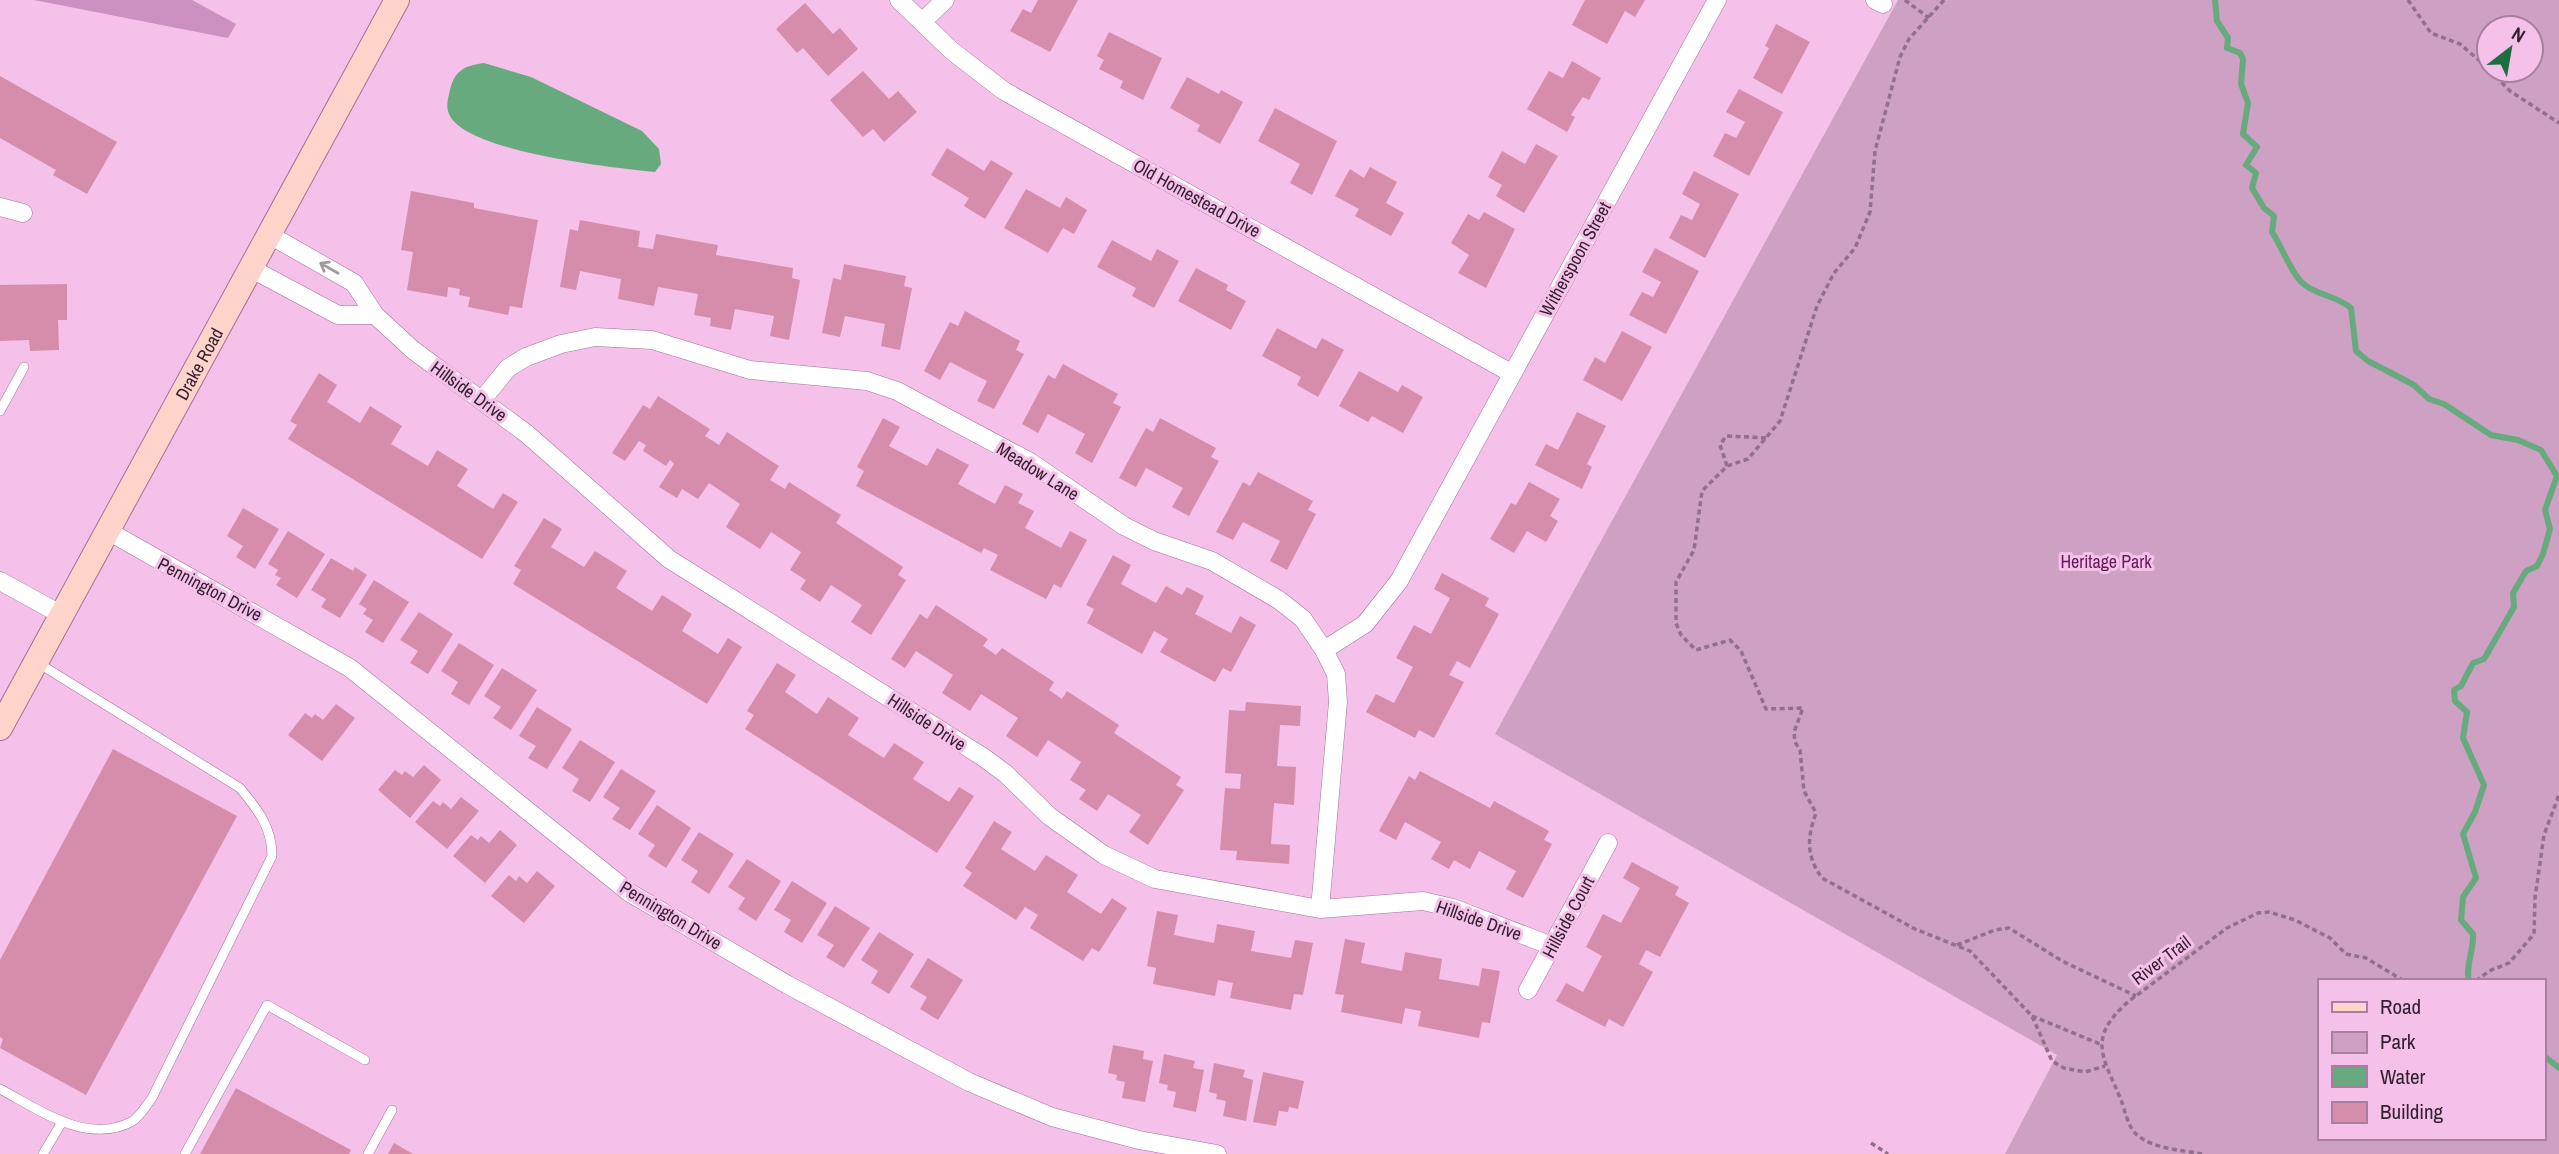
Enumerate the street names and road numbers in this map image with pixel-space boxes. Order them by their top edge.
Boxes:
street label: Old Homestead Drive [1129,153,1265,243]
street label: Witherspoon Street [1533,197,1617,321]
street label: Drake Road [169,323,229,404]
street label: Hillside Drive [426,355,512,427]
street label: Meadow Lane [992,436,1084,506]
street label: Pennington Drive [153,551,267,627]
street label: Hillside Drive [883,687,971,757]
street label: Hillside Court [1536,872,1600,962]
street label: Pennington Drive [615,875,727,955]
street label: Hillside Drive [1433,894,1525,946]
street label: River Trail [2126,930,2196,990]

